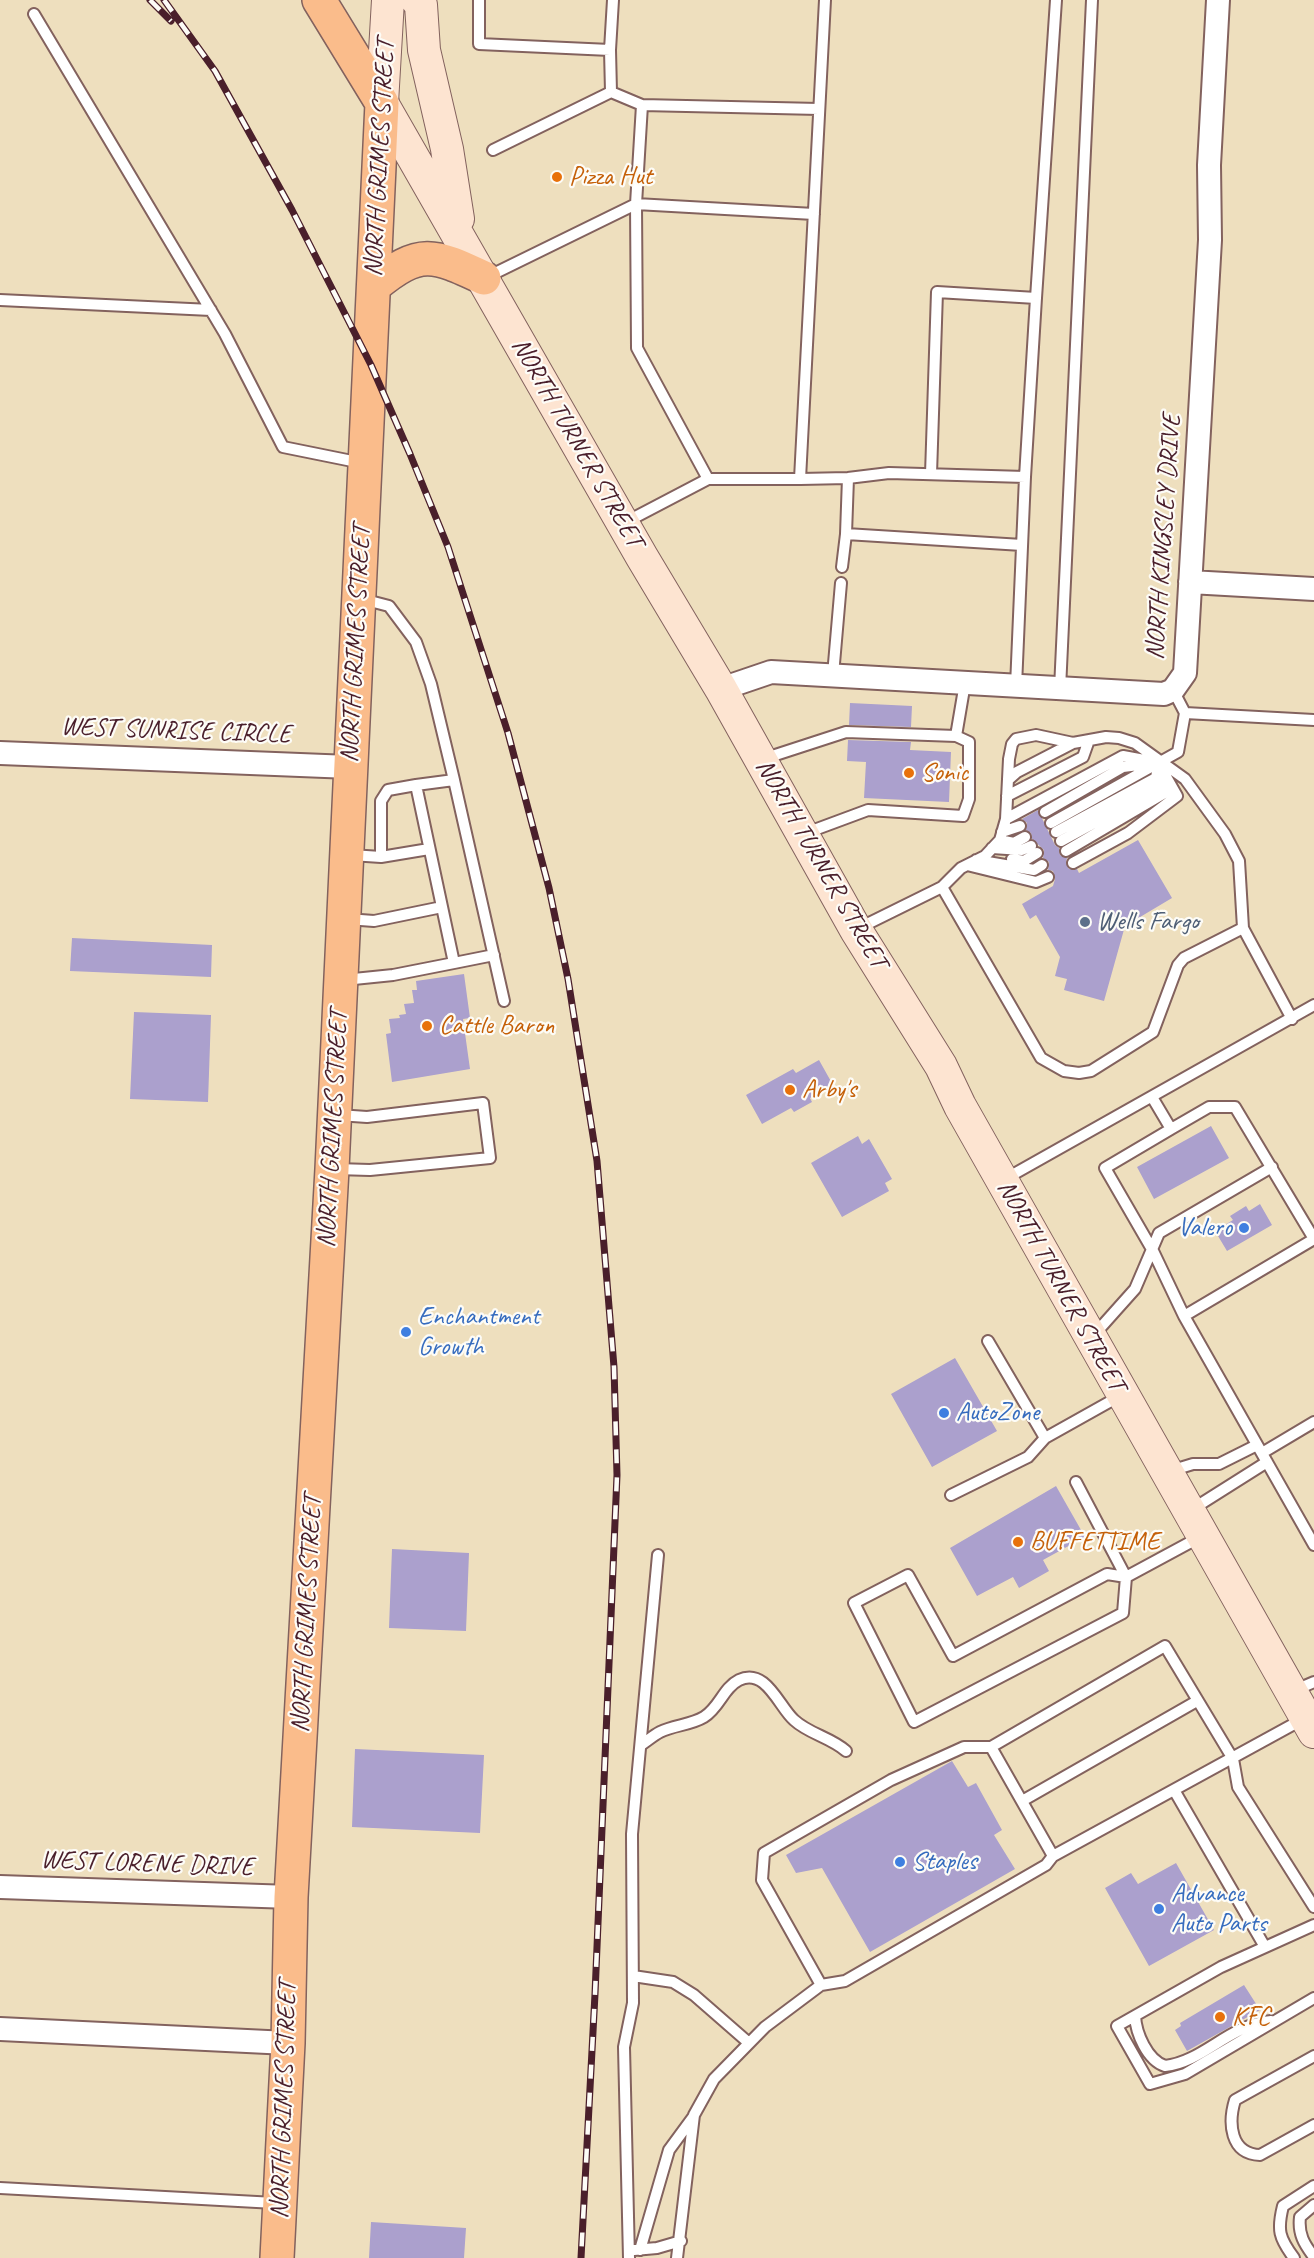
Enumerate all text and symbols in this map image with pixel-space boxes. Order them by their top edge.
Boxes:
street label: NORTH GRIMES STREET [358,38,402,278]
place label: Pizza Hut [569,161,652,193]
marker: Pizza Hut [550,170,564,184]
street label: NORTH TURNER STREET [504,333,650,553]
street label: NORTH KINGSLEY DRIVE [1140,413,1188,661]
street label: NORTH GRIMES STREET [334,524,378,764]
street label: WEST SUNRISE CIRCLE [60,711,292,751]
street label: NORTH TURNER STREET [748,754,894,974]
place label: Sonic [921,757,968,789]
marker: Sonic [902,766,916,780]
place label: Wells Fargo [1097,906,1199,938]
marker: Wells Fargo [1078,915,1092,929]
street label: NORTH GRIMES STREET [311,1009,355,1249]
place label: Cattle Baron [439,1010,554,1042]
marker: Cattle Baron [420,1019,434,1033]
place label: Arby's [802,1074,856,1106]
marker: Arby's [783,1083,797,1097]
street label: NORTH TURNER STREET [990,1175,1132,1397]
place label: Valero [1178,1212,1232,1244]
marker: Valero [1237,1221,1251,1235]
place label: Enchantment Growth [418,1301,539,1362]
marker: Enchantment Growth [399,1325,413,1339]
place label: AutoZone [956,1397,1039,1429]
marker: AutoZone [937,1406,951,1420]
street label: NORTH GRIMES STREET [285,1494,329,1734]
place label: BUFFETTIME [1030,1526,1160,1558]
marker: BUFFETTIME [1011,1535,1025,1549]
street label: WEST LORENE DRIVE [40,1845,254,1883]
place label: Staples [912,1846,977,1878]
marker: Staples [893,1855,907,1869]
place label: Advance Auto Parts [1171,1878,1267,1940]
marker: Advance Auto Parts [1152,1902,1166,1916]
street label: NORTH GRIMES STREET [264,1981,304,2219]
place label: KFC [1232,2001,1270,2033]
marker: KFC [1213,2010,1227,2024]

